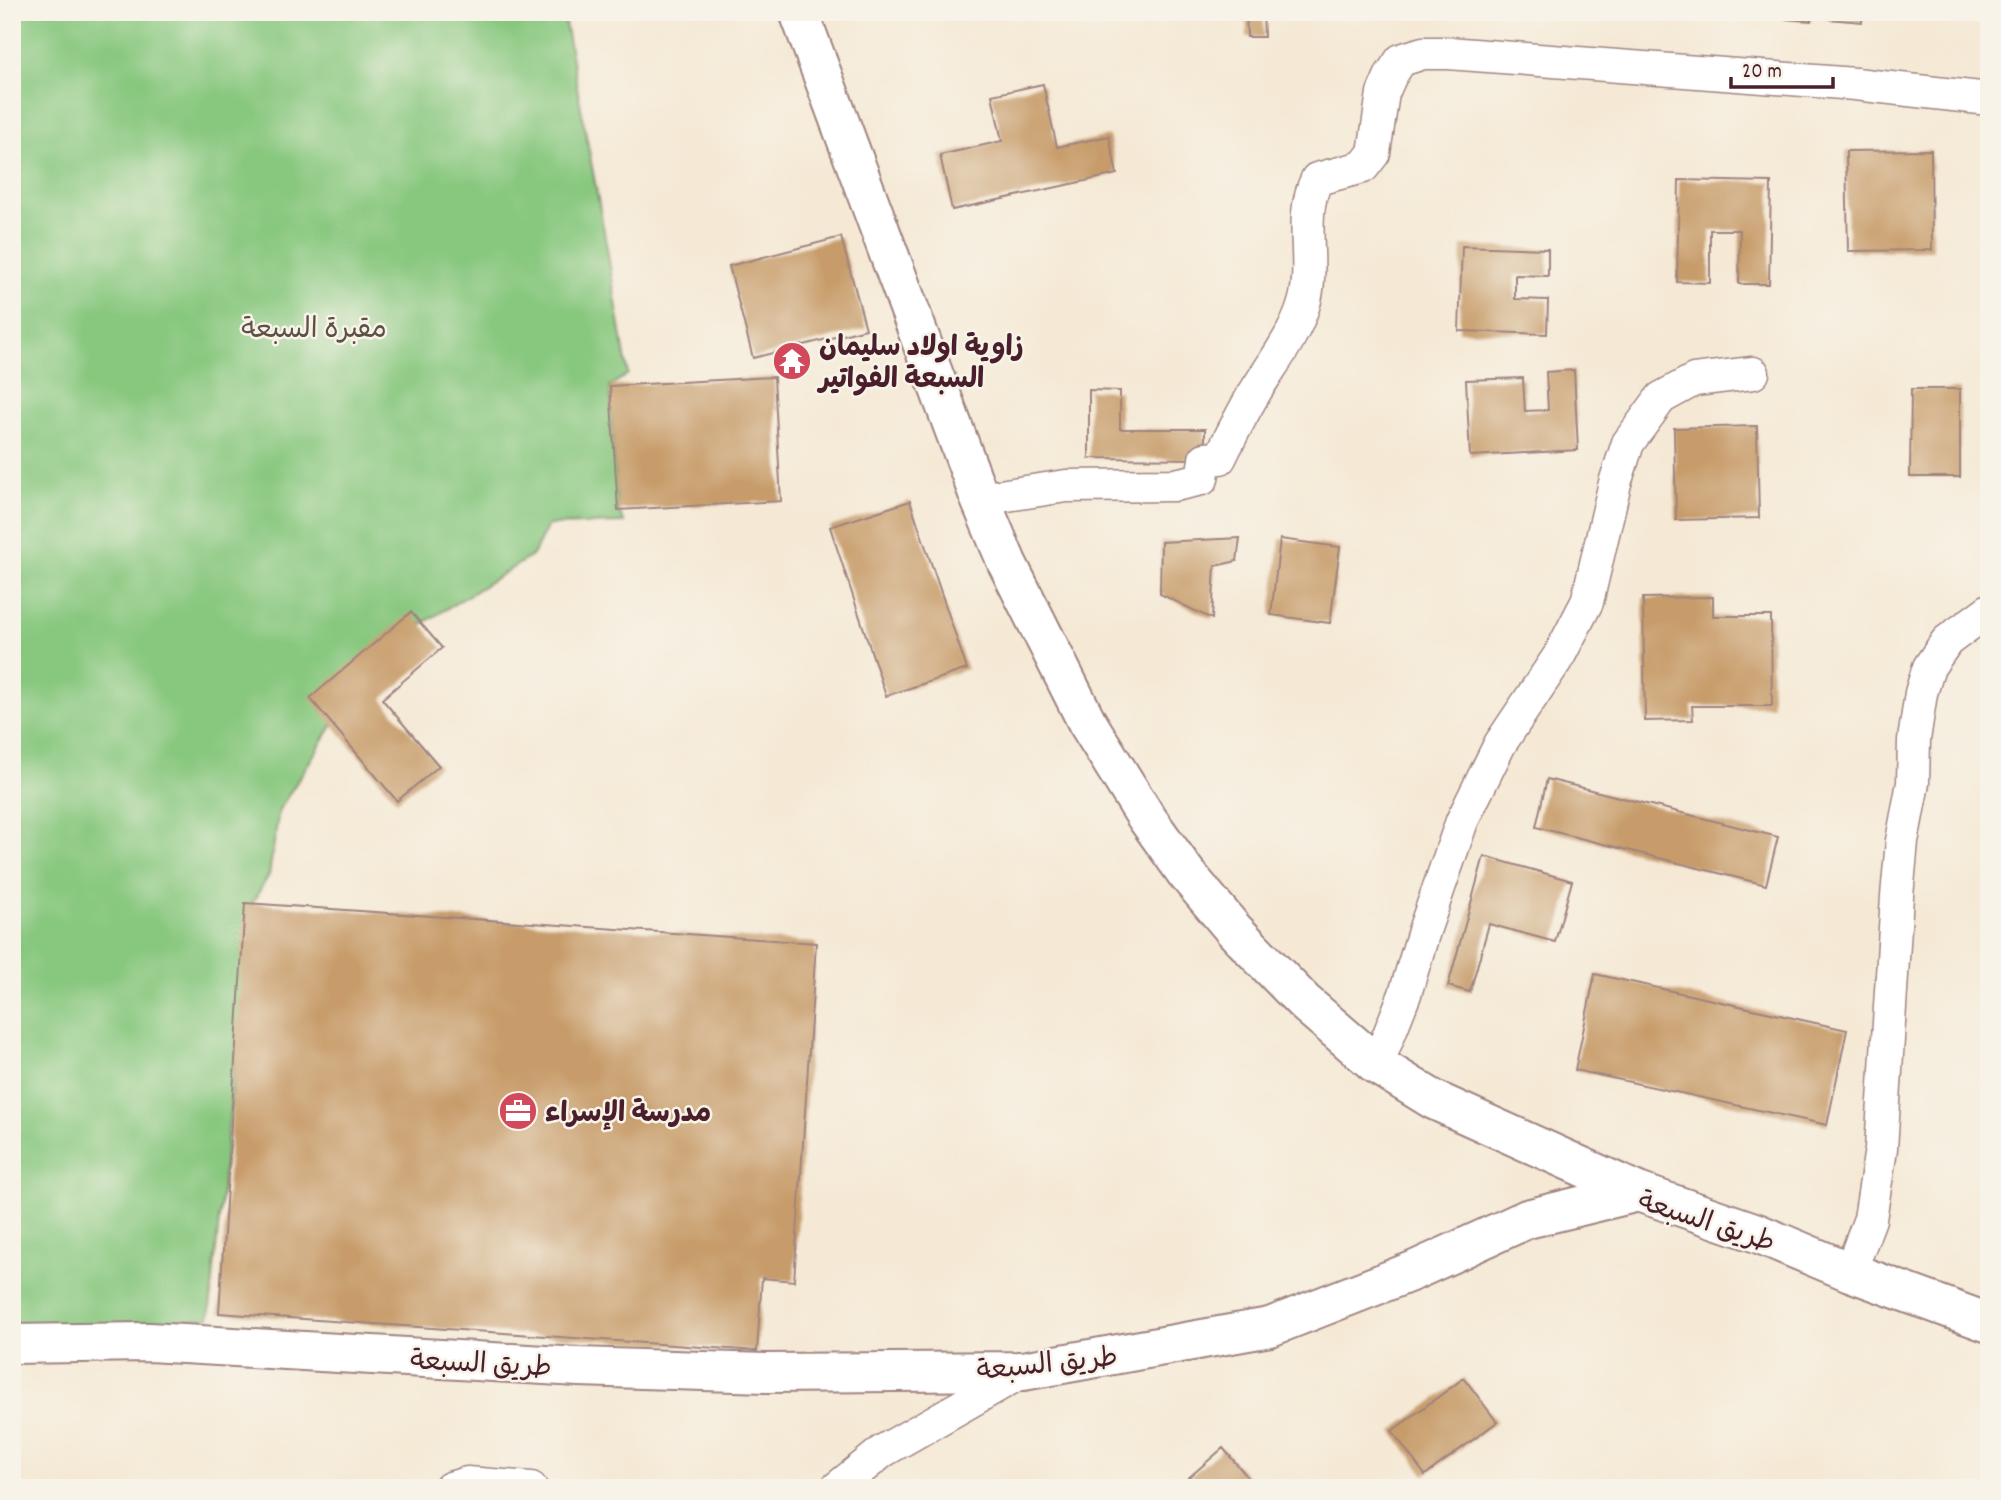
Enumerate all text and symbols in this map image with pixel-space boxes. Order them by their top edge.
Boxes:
scale bar [1731,46,1833,90]
text: 20 m [1742,58,1782,88]
park label: مقبرة السبعة [241,312,387,352]
place label: زاوية اولاد سليمان السبعة الفواتير [816,330,1024,402]
temple icon: زاوية اولاد سليمان السبعة الفواتير [771,340,813,382]
office icon: مدرسة الإسراء [497,1090,539,1132]
place label: مدرسة الإسراء [545,1096,711,1136]
street label: طريق السبعة [1632,1184,1779,1266]
street label: طريق السبعة [975,1340,1120,1394]
street label: طريق السبعة [409,1343,553,1391]

